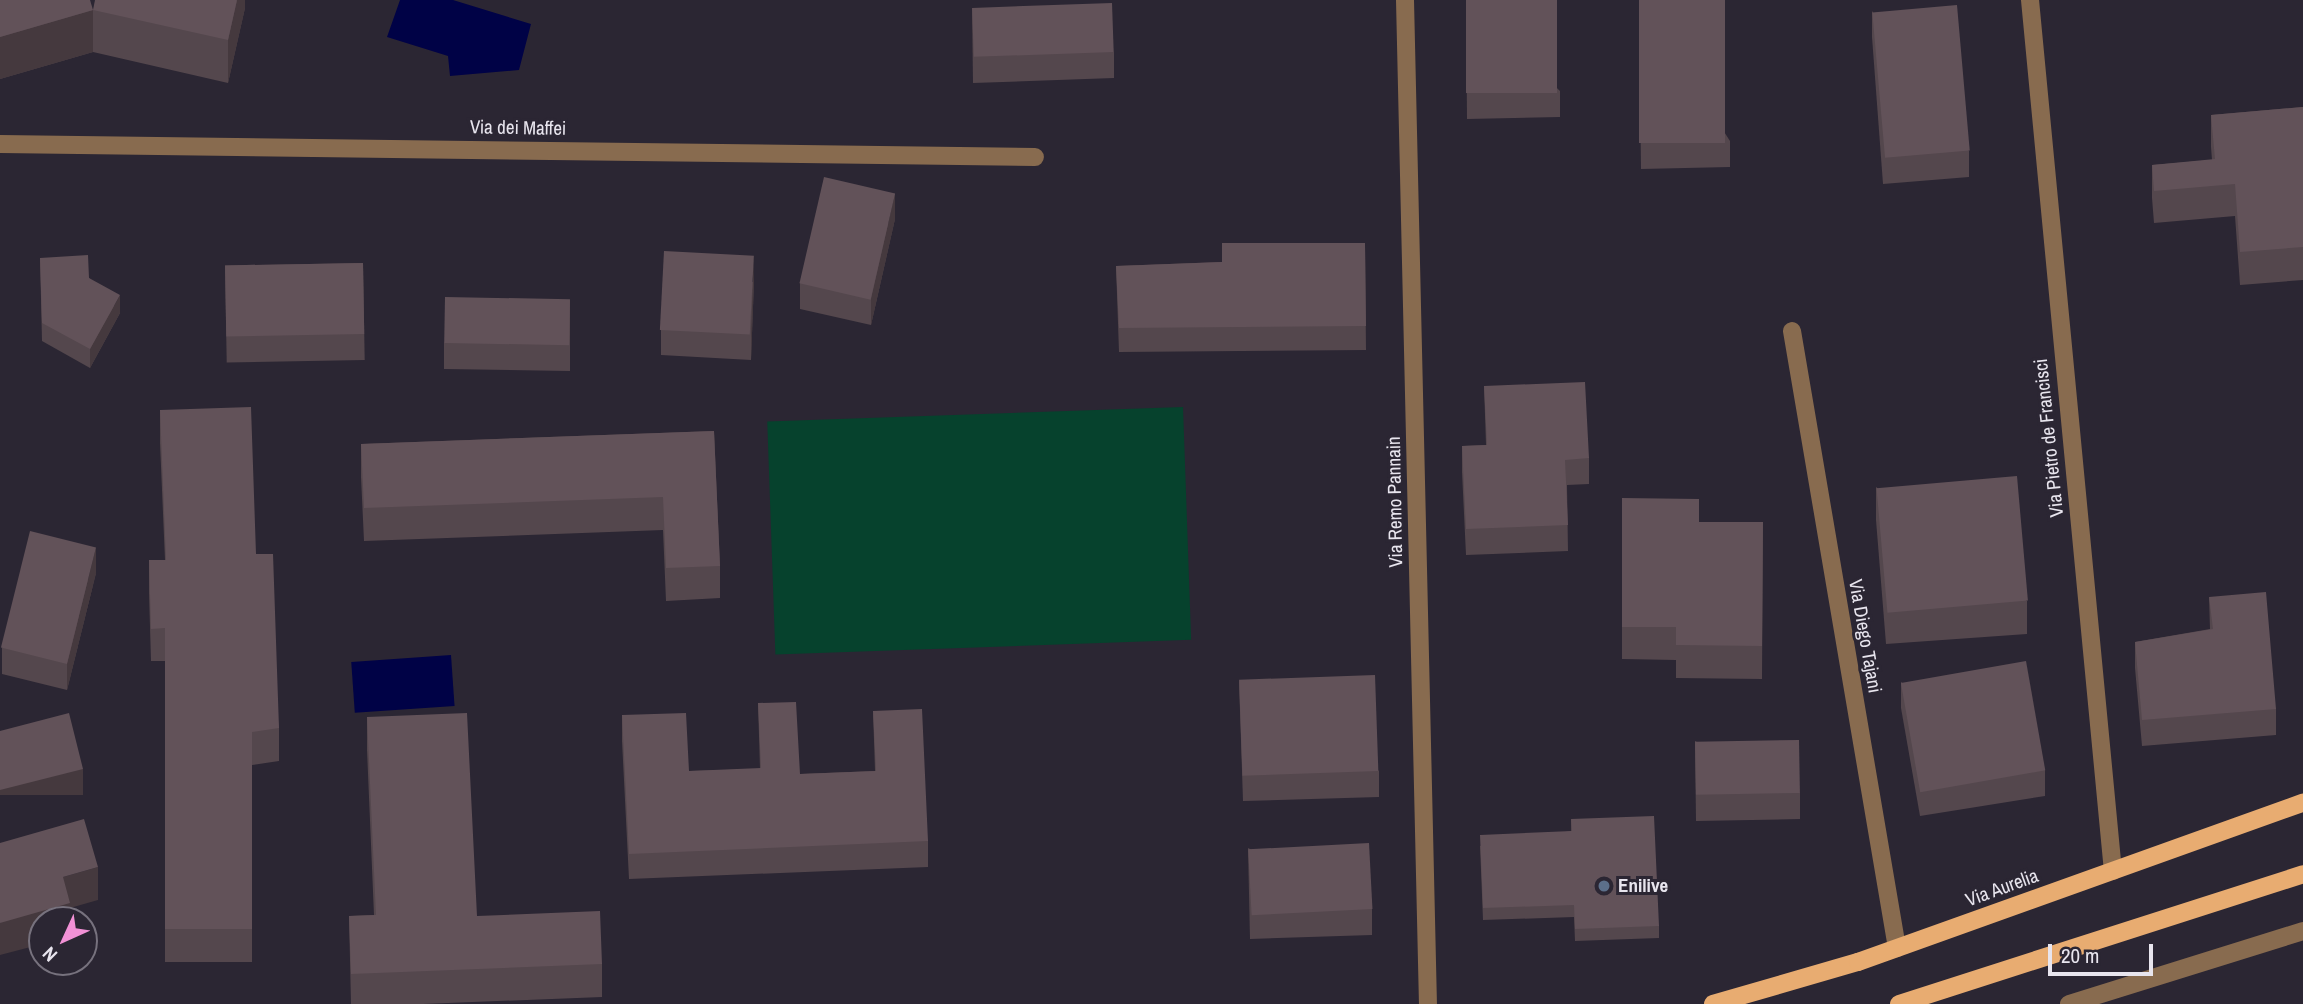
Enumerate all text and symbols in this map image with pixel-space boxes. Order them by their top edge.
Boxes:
street label: Via dei Maffei [470,116,566,140]
street label: Via Pietro de Francisci [2029,358,2069,518]
street label: Via Remo Pannain [1382,436,1408,568]
street label: Via Diego Tajani [1844,577,1886,695]
street label: Via Aurelia [1962,864,2042,912]
place label: Enilive [1618,875,1668,897]
marker: Enilive [1596,878,1612,894]
north arrow [28,906,98,976]
scale bar [2051,930,2156,974]
text: N [36,941,63,968]
text: 20 m [2061,941,2099,970]

